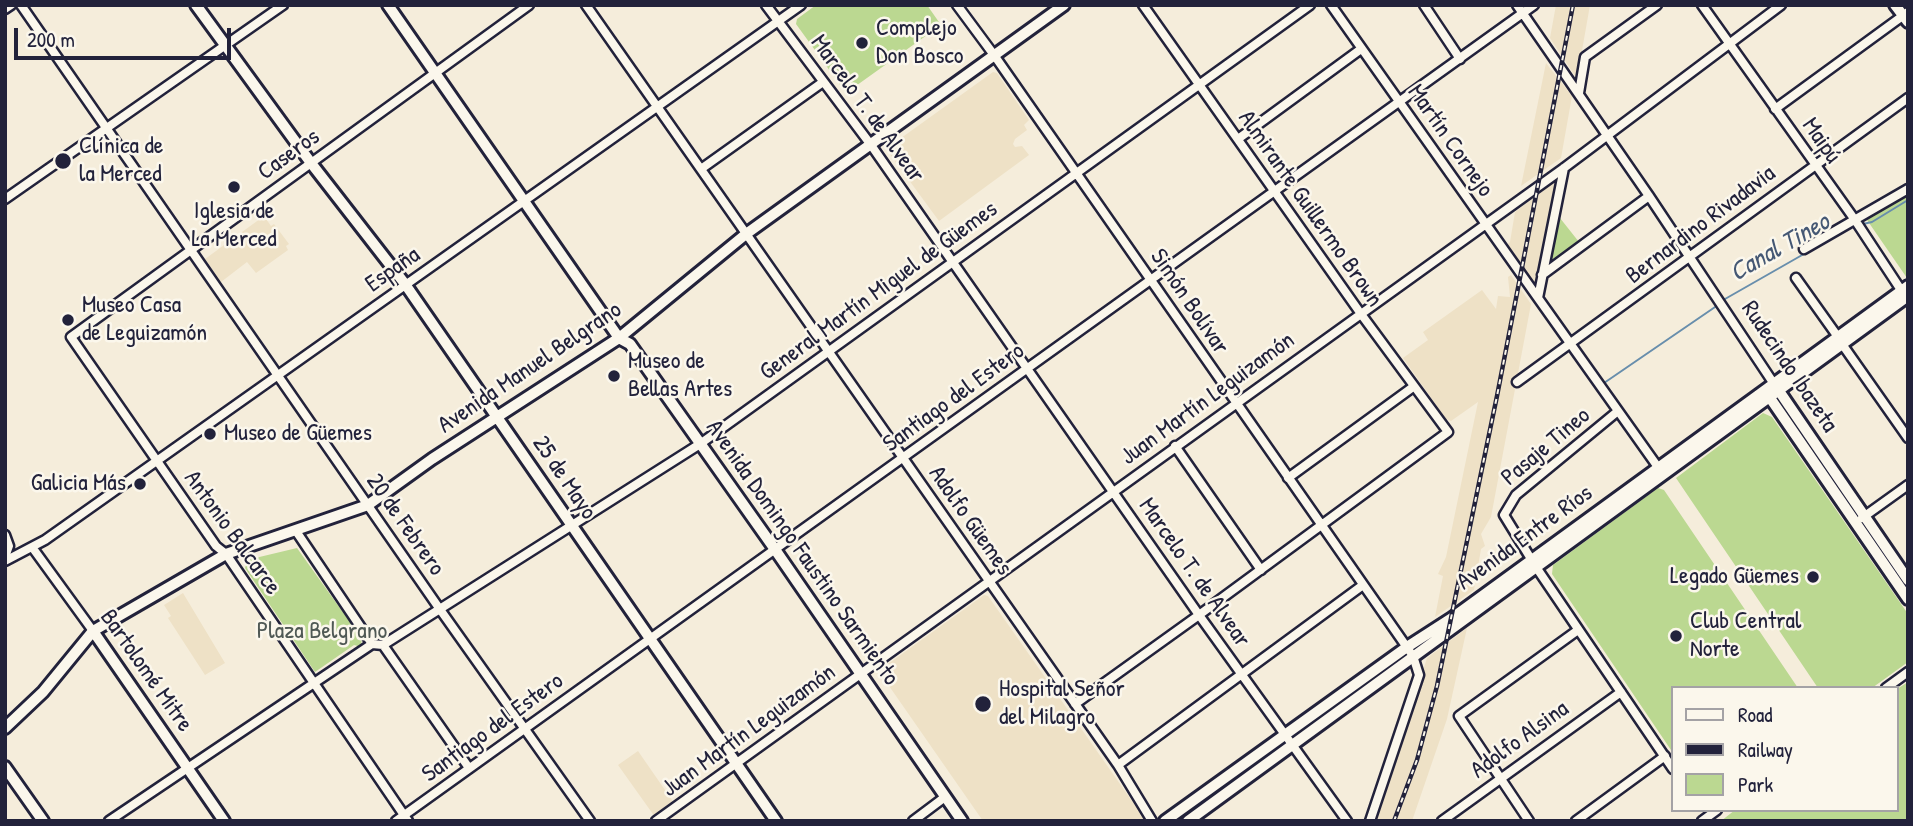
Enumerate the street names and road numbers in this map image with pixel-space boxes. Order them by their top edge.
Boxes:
street label: Marcelo T. de Alvear [804,30,930,188]
street label: Martín Cornejo [1401,79,1499,203]
street label: Almirante Guillermo Brown [1231,105,1389,313]
street label: Maipú [1795,113,1847,169]
street label: Caseros [252,123,326,187]
street label: Bernardino Rivadavia [1621,159,1781,291]
street label: General Martín Miguel de Güemes [755,195,1003,387]
street label: España [360,241,426,299]
street label: Simón Bolívar [1143,244,1235,360]
street label: Avenida Manuel Belgrano [433,296,627,440]
street label: Rudecindo Ibazeta [1735,296,1843,438]
street label: Juan Martín Leguizamón [1115,326,1301,472]
street label: Santiago del Estero [878,337,1030,459]
street label: Pasaje Tineo [1496,402,1596,492]
street label: Avenida Domingo Faustino Sarmiento [699,415,905,691]
street label: 25 de Mayo [526,431,602,525]
street label: Adolfo Güemes [922,461,1018,581]
street label: Antonio Balcarce [177,465,287,601]
street label: 20 de Febrero [359,468,451,582]
street label: Avenida Entre Ríos [1452,479,1598,597]
street label: Marcelo T. de Alvear [1132,493,1256,653]
street label: Bartolomé Mitre [93,604,199,738]
street label: Juan Martín Leguizamón [656,658,842,804]
street label: Santiago del Estero [417,667,569,789]
street label: Adolfo Alsina [1465,695,1575,785]

